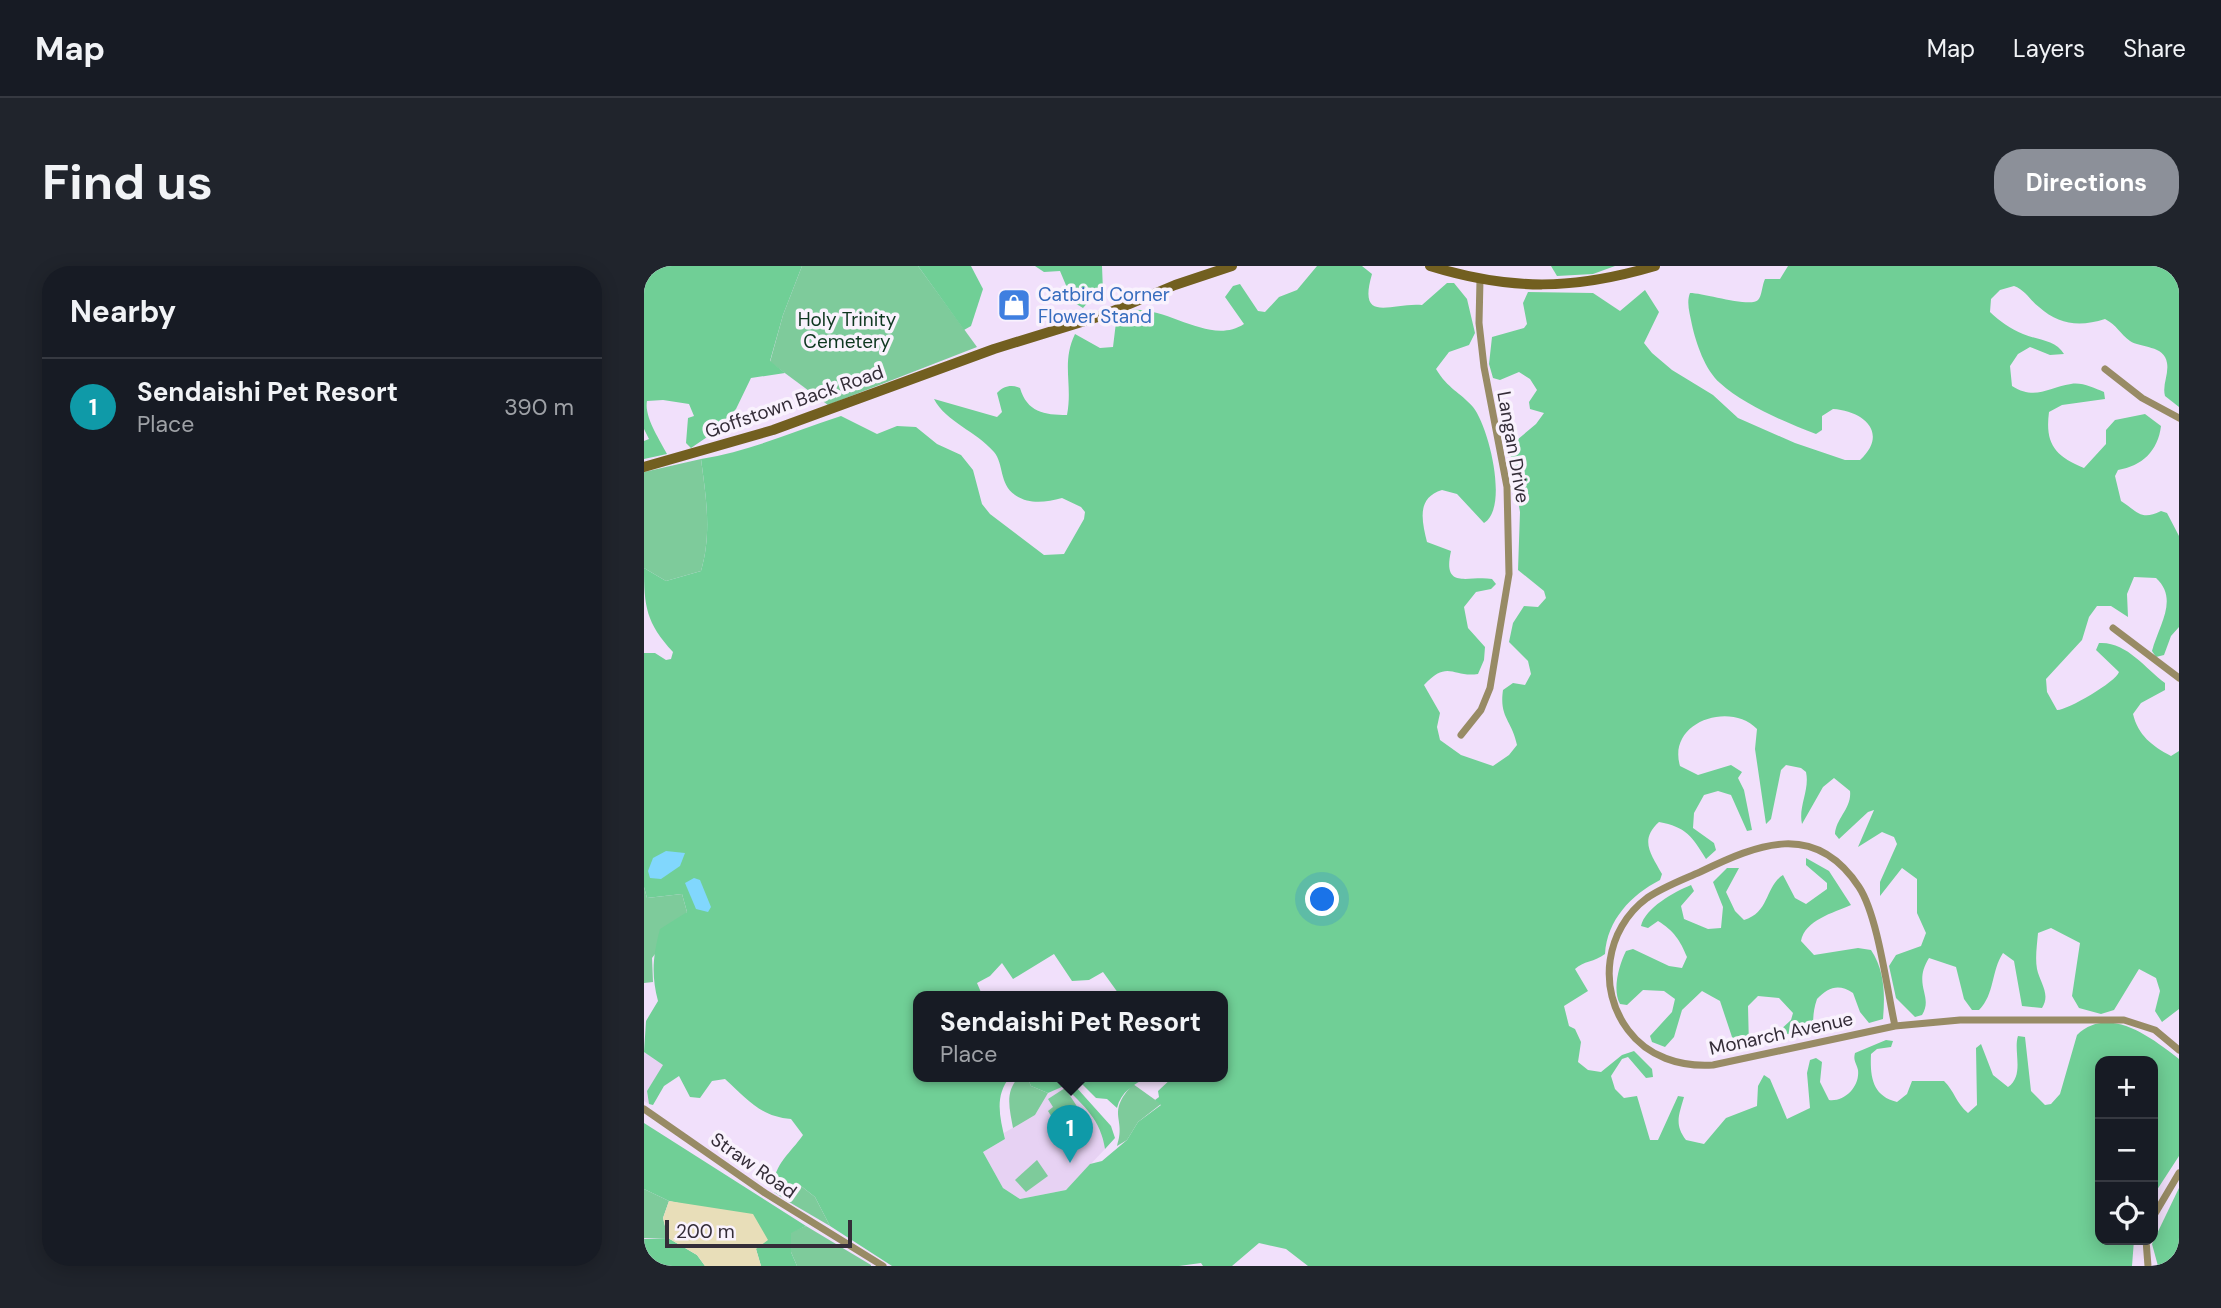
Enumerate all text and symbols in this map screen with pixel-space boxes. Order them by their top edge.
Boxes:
text: Map [35,27,105,70]
text: Map [1927,33,1975,64]
text: Layers [2013,33,2085,64]
text: Share [2123,33,2186,64]
button: Directions [1994,149,2179,216]
text: Find us [42,150,213,214]
place label: Catbird Corner Flower Stand [1038,282,1170,329]
shop icon: Catbird Corner Flower Stand [995,286,1033,324]
text: Nearby [70,292,176,331]
park label: Holy Trinity Cemetery [798,307,897,354]
street label: Goffstown Back Road [701,359,887,444]
text: Sendaishi Pet Resort [137,375,398,409]
street label: Langan Drive [1491,389,1536,505]
text: 1 [89,392,97,422]
text: 390 m [504,392,574,422]
text: Place [137,409,194,439]
your location [1305,882,1339,916]
popup [913,991,1228,1082]
text: Sendaishi Pet Resort [940,1005,1201,1039]
street label: Monarch Avenue [1707,1006,1855,1061]
text: Place [940,1039,997,1069]
map controls [2095,1056,2158,1245]
button: + [2095,1056,2158,1119]
pin: 1 [1047,1105,1093,1163]
button: − [2095,1119,2158,1182]
street label: Straw Road [706,1127,802,1204]
button: locate [2095,1182,2158,1245]
scale bar [665,1217,852,1249]
text: 200 m [676,1219,735,1244]

